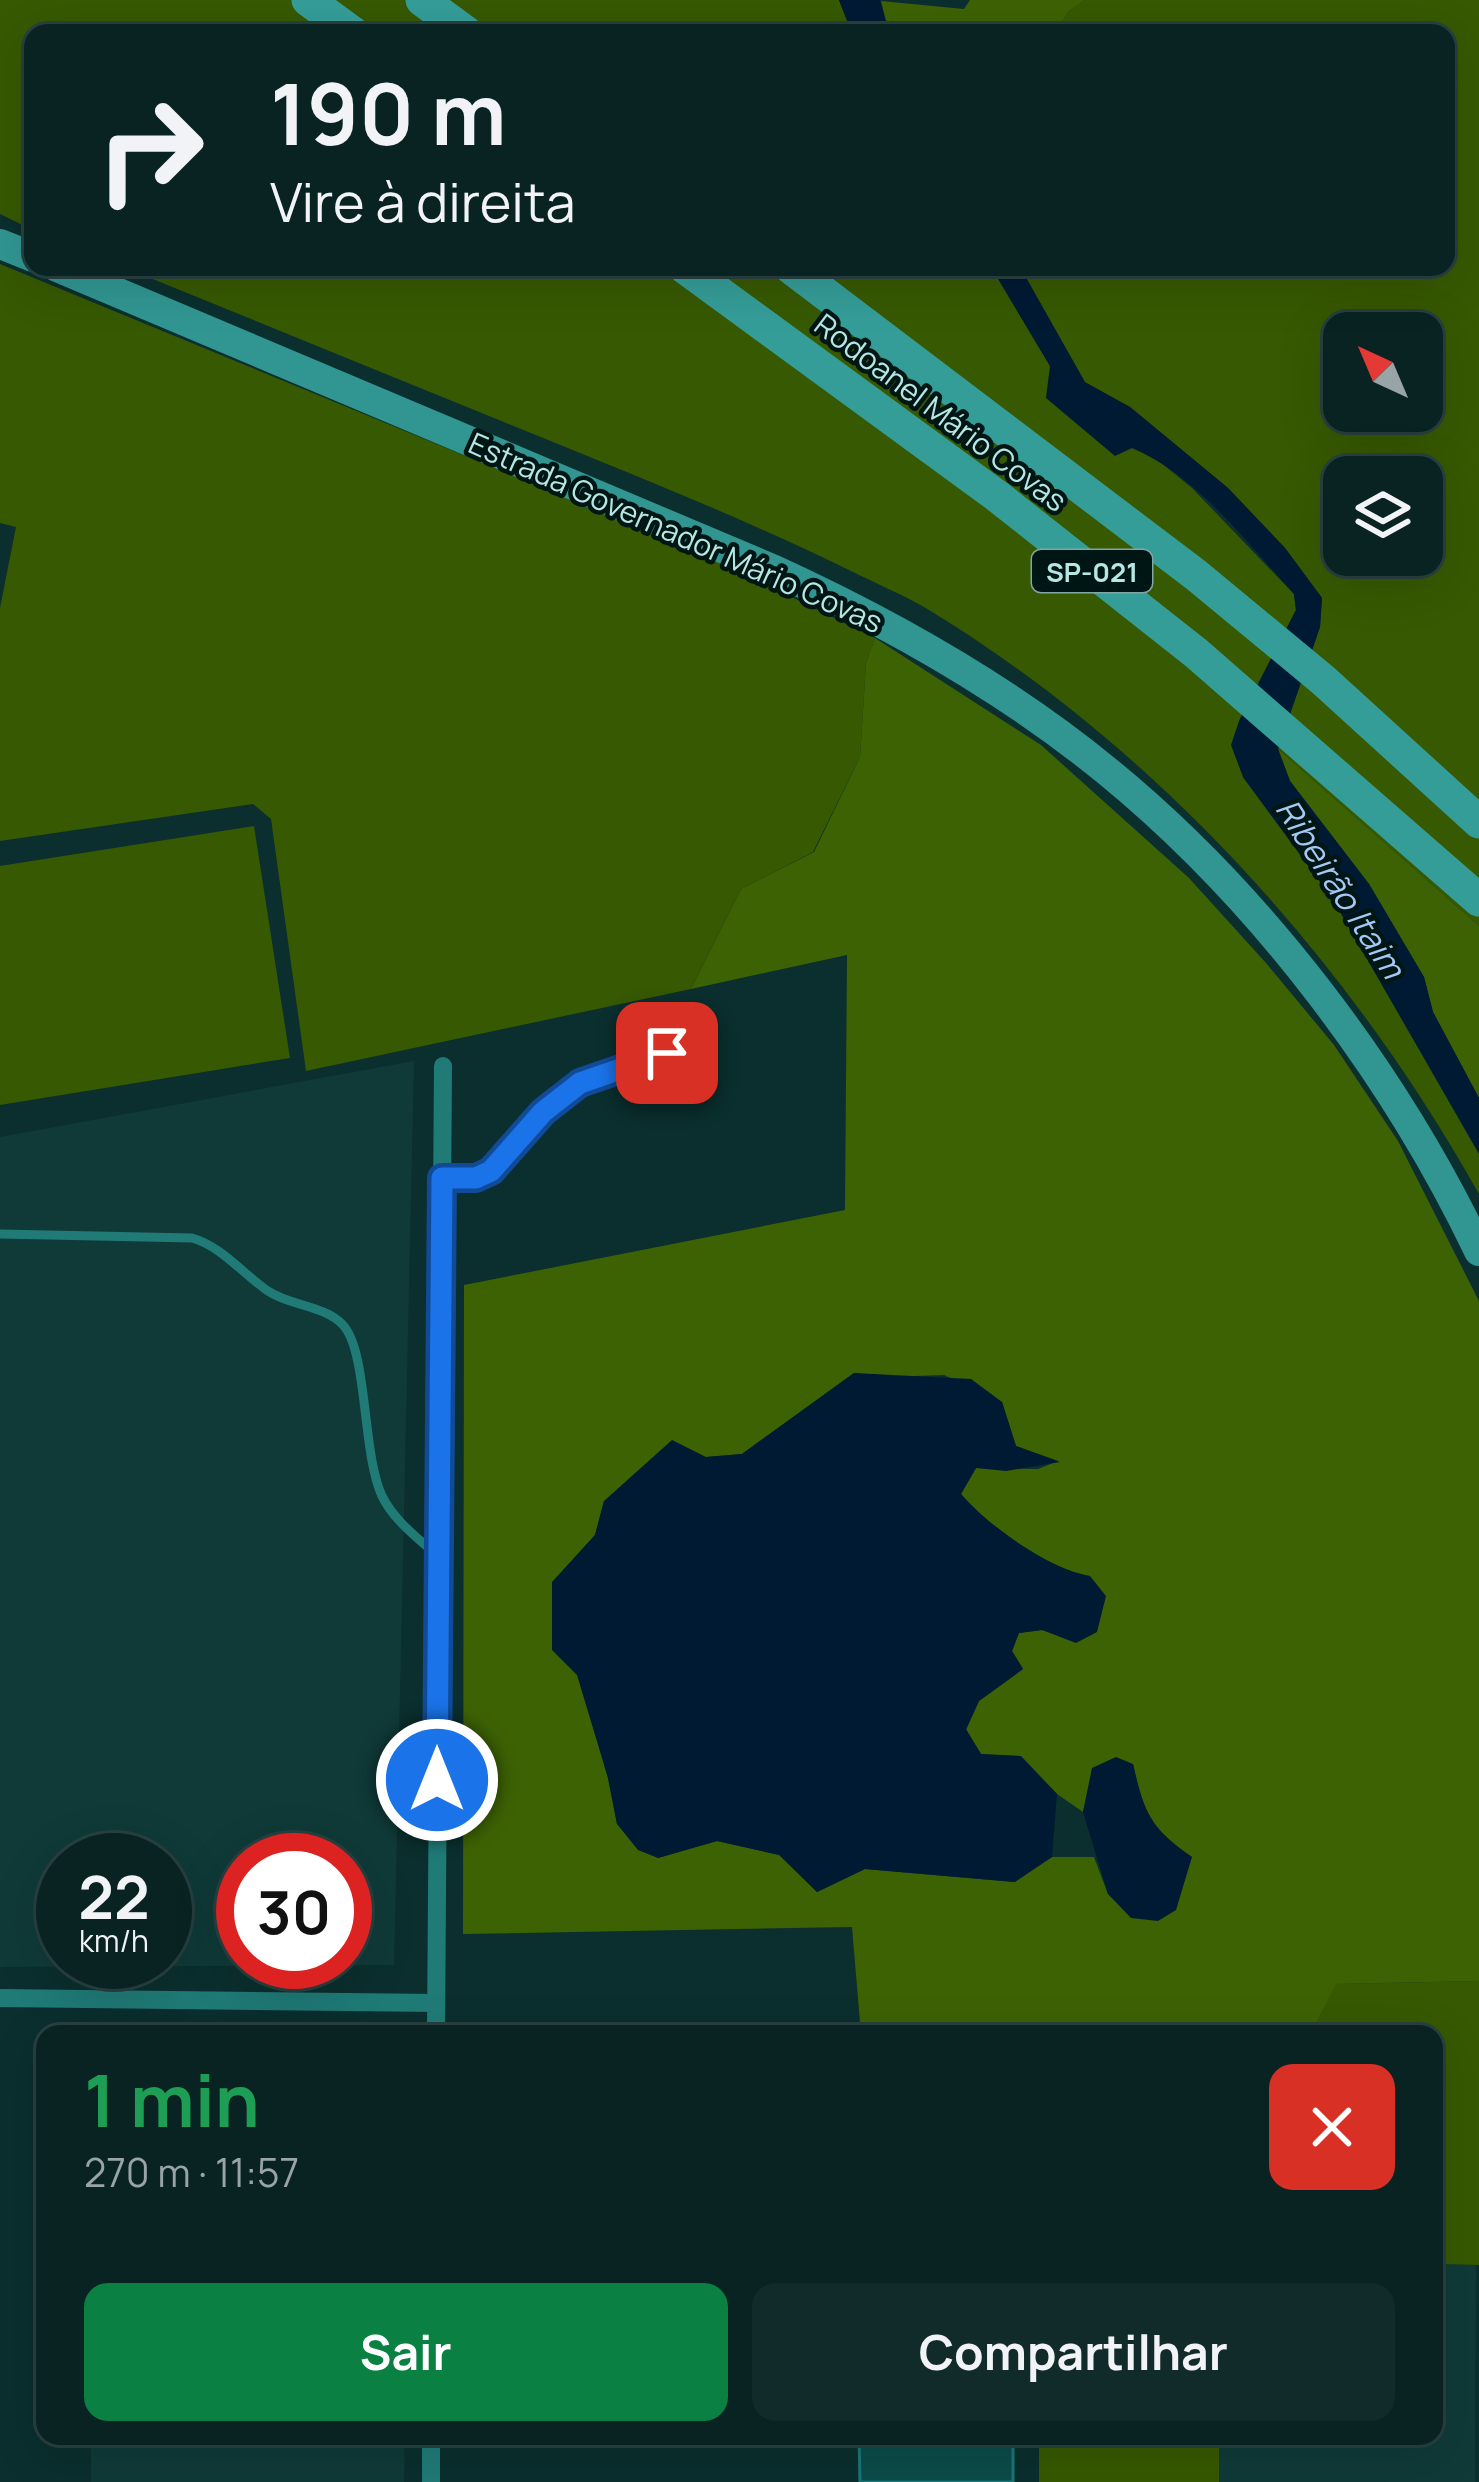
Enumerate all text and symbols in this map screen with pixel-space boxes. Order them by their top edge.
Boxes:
text: 190 m [270,55,507,170]
icon: right [72,72,228,228]
text: Vire à direita [270,164,576,238]
street label: Rodoanel Mário Covas [807,304,1075,520]
north arrow [1323,312,1443,432]
map controls [1323,312,1443,576]
street label: Estrada Governador Mário Covas [463,422,889,642]
button: layers [1323,456,1443,576]
road number: SP-021 [1032,550,1152,592]
water label: Ribeirão Itaim [1266,789,1417,988]
pin [616,1002,718,1104]
icon: arrive [634,1020,700,1086]
position arrow [374,1717,500,1843]
speed limit sign: 30 [216,1833,372,1989]
text: 22 [78,1855,150,1937]
text: km/h [79,1920,149,1961]
text: 1 min [84,2050,260,2149]
button: close [1269,2064,1395,2190]
text: 270 m · 11:57 [84,2145,299,2199]
button: Sair [84,2283,728,2421]
button: Compartilhar [752,2283,1395,2421]

